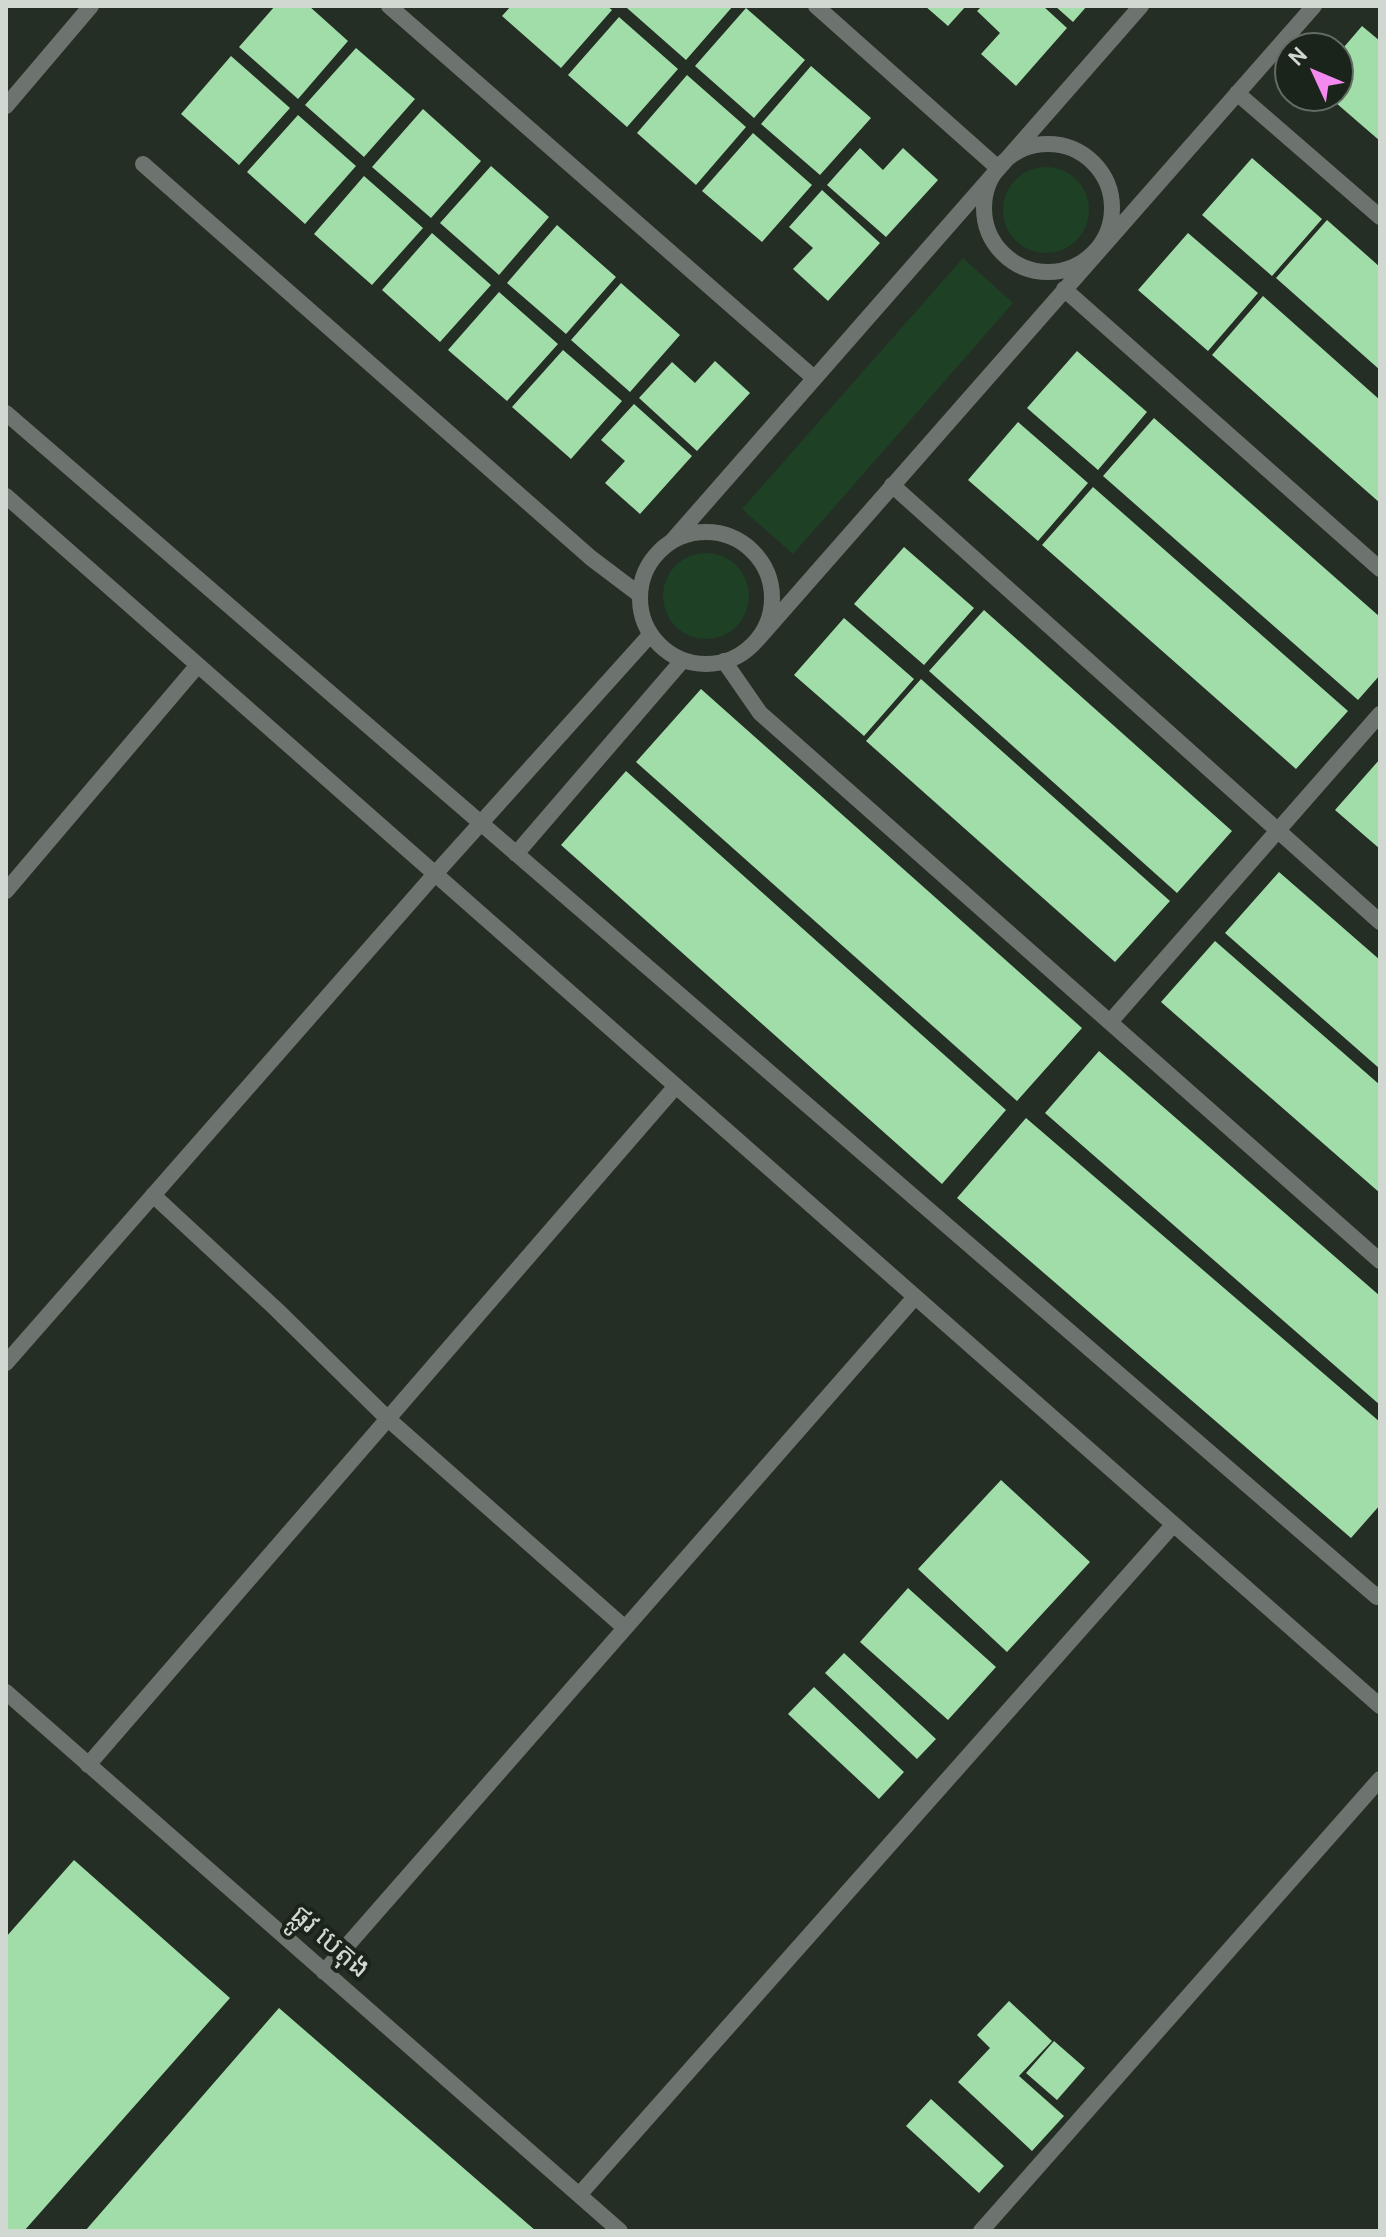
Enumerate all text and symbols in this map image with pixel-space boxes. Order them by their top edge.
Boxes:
north arrow [1274,32,1354,112]
text: N [1283,41,1313,71]
street label: ផ្លូវ បេតុង [283,1898,377,1986]

